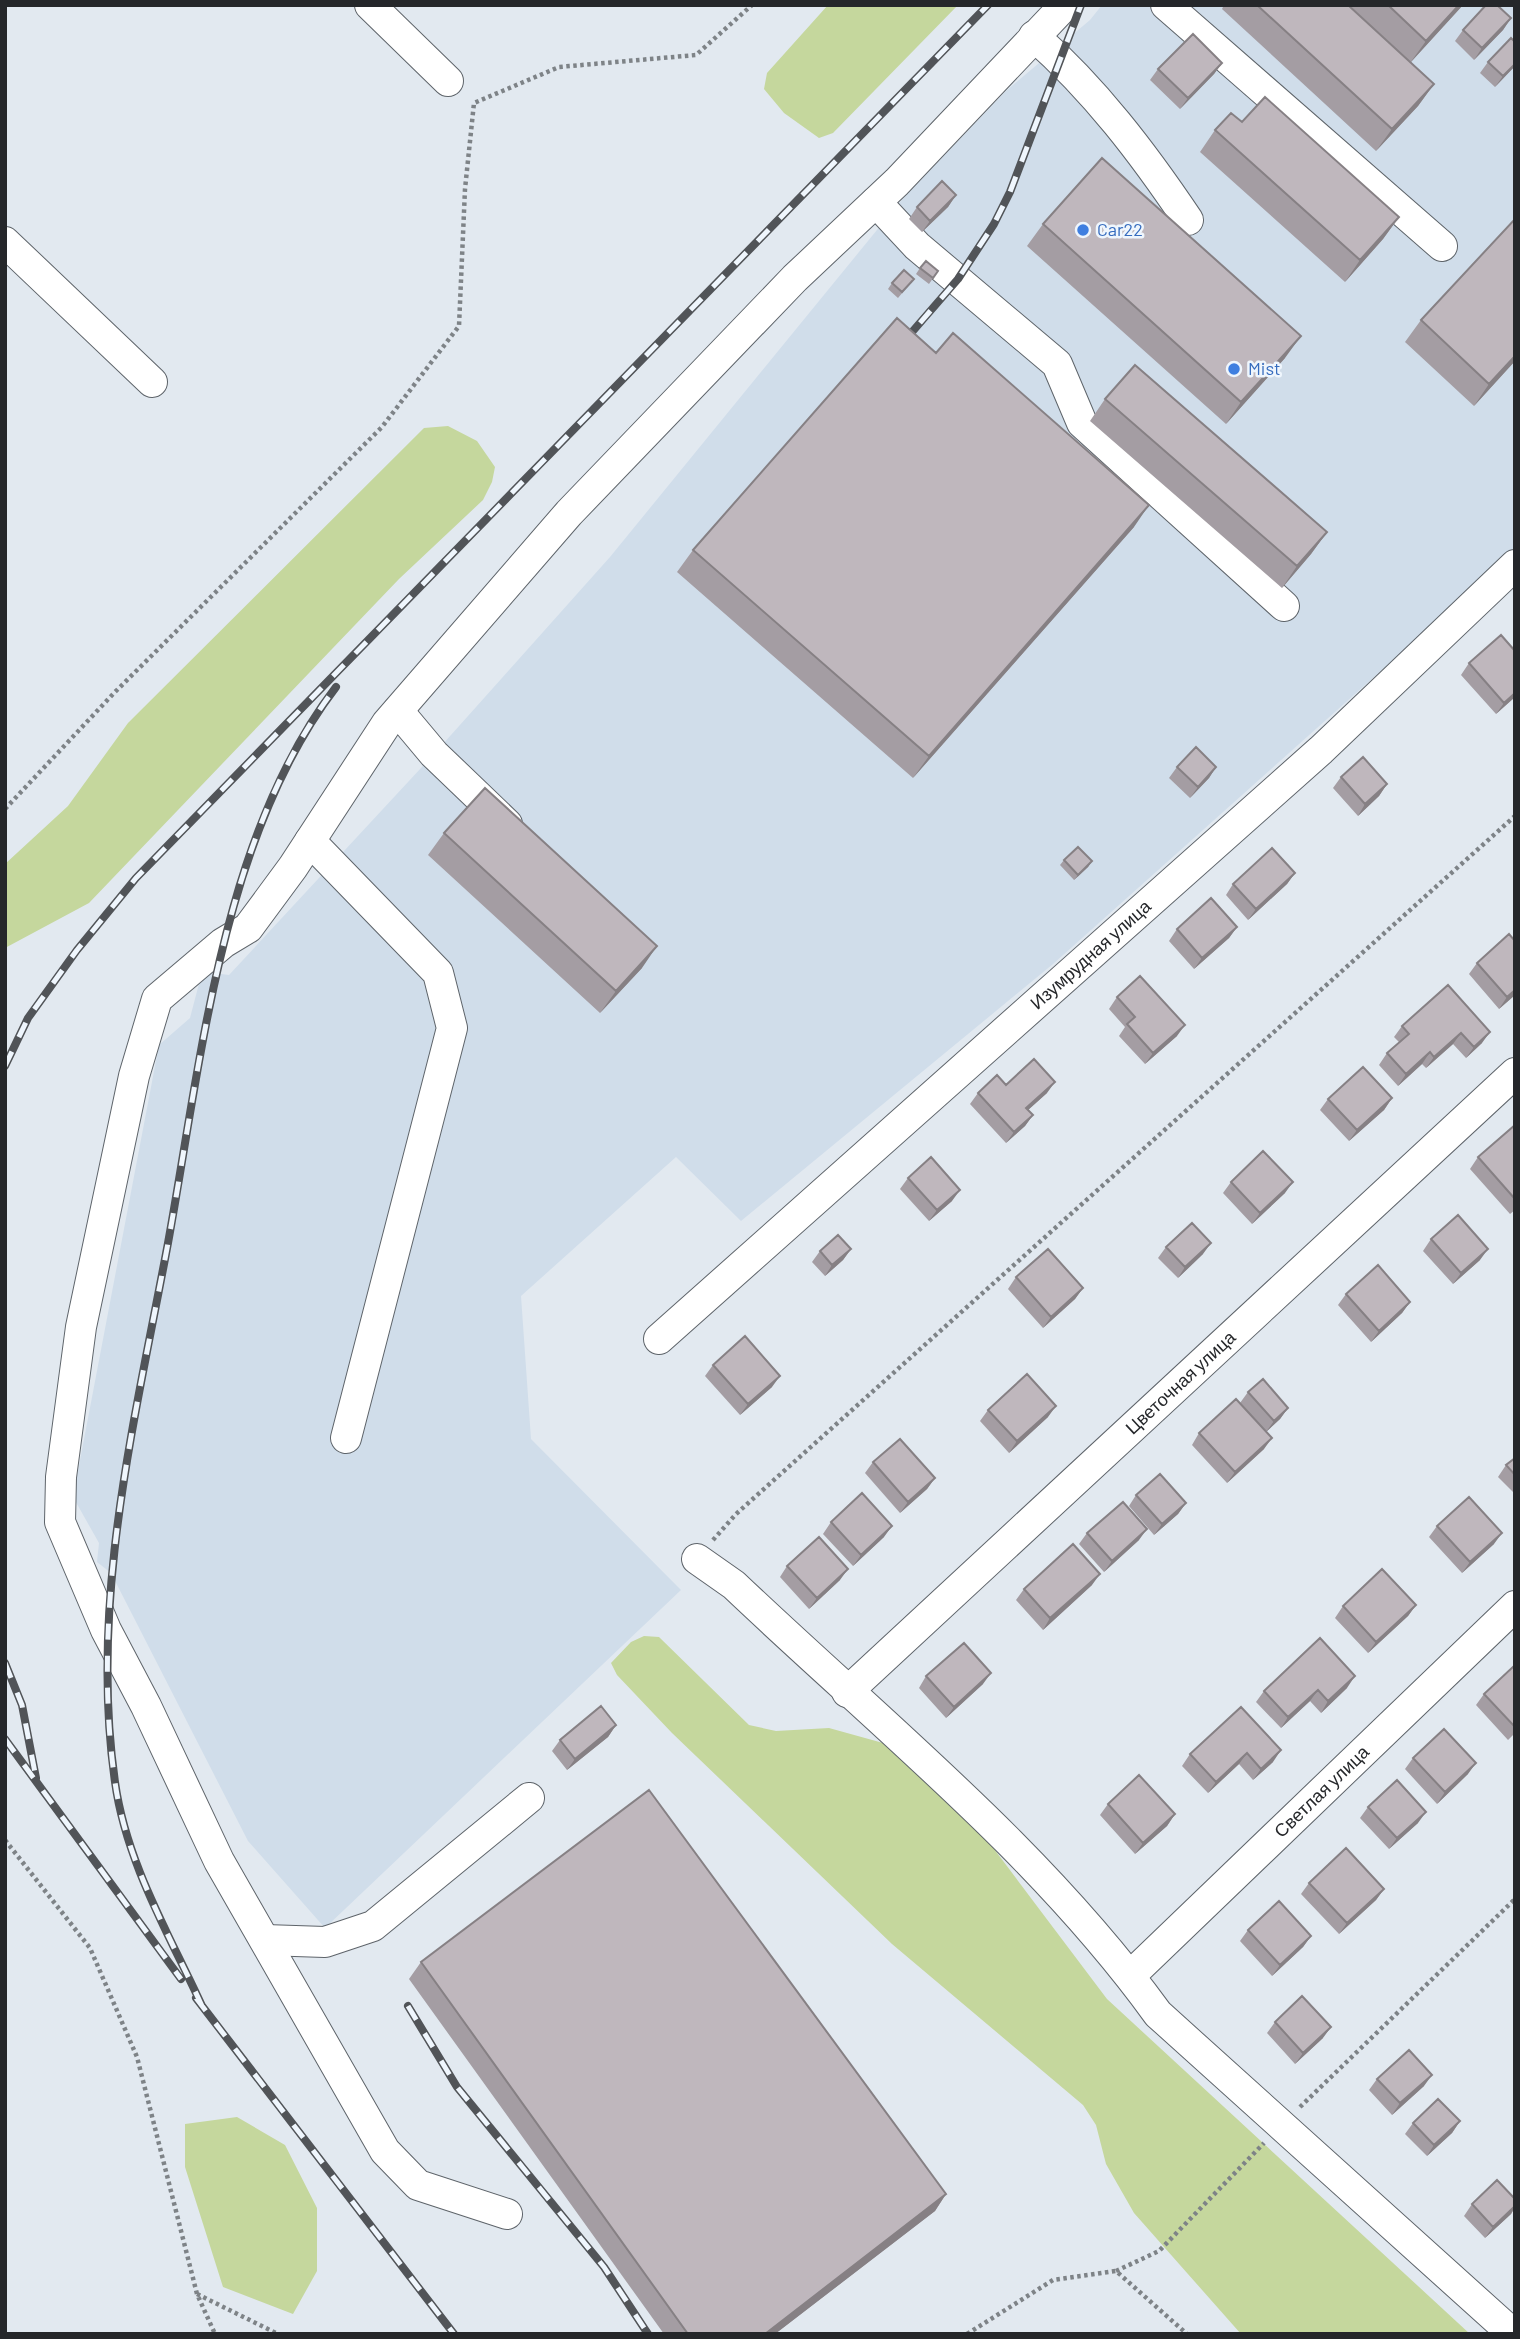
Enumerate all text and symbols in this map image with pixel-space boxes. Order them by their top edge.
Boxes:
place label: Car22 [1097,218,1143,240]
marker: Car22 [1075,222,1091,238]
place label: Mist [1248,357,1281,379]
marker: Mist [1226,361,1242,377]
street label: Изумрудная улица [1025,894,1156,1013]
street label: Цветочная улица [1120,1325,1240,1438]
street label: Светлая улица [1269,1740,1374,1842]

